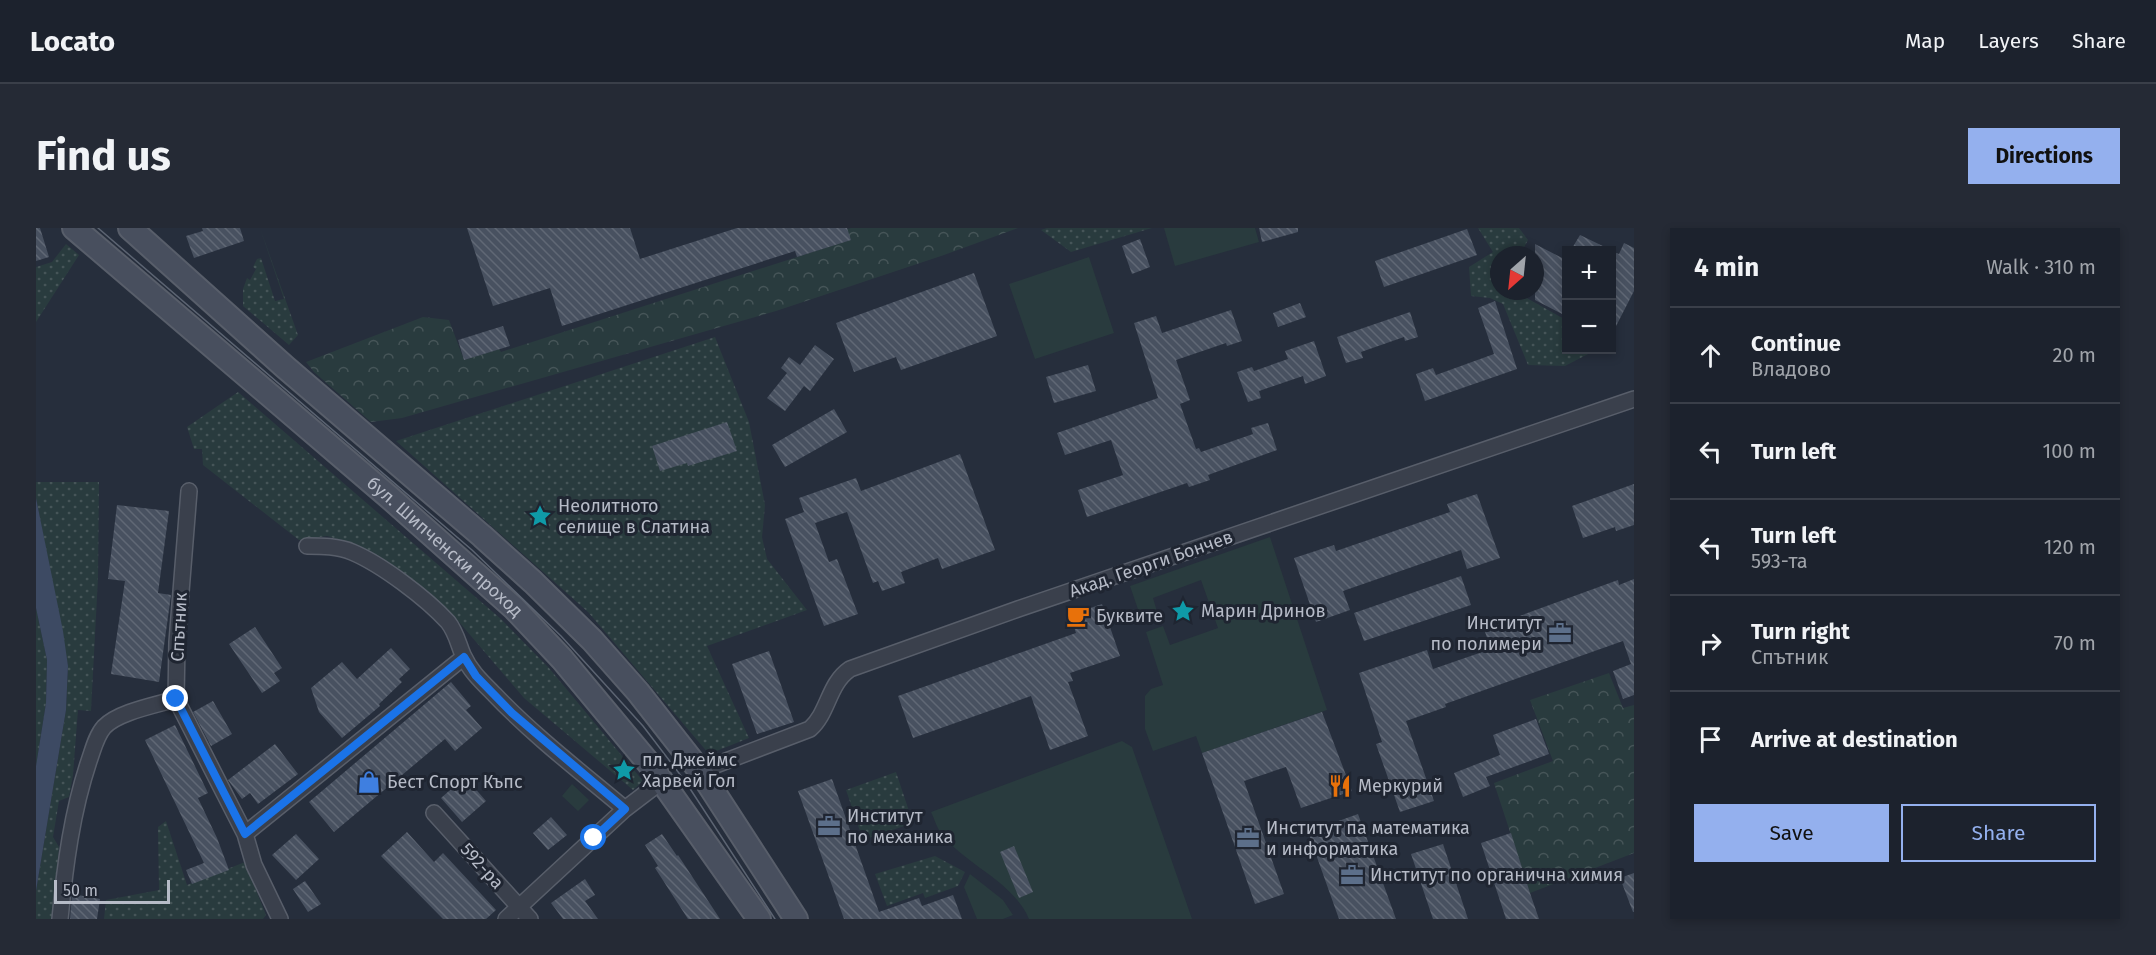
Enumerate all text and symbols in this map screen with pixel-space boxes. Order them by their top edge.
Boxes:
text: Locato [30,25,115,58]
text: Map [1905,28,1945,54]
text: Layers [1978,28,2039,54]
text: Share [2072,28,2126,54]
button: Directions [1968,128,2120,184]
text: Find us [36,131,171,181]
north arrow [1490,246,1544,300]
map controls [1562,246,1616,354]
button: + [1562,246,1616,300]
text: 4 min [1694,252,1759,283]
text: Walk · 310 m [1986,255,2096,279]
button: − [1562,300,1616,354]
text: Continue [1751,330,1841,357]
icon: ahead [1694,339,1727,372]
text: 20 m [2053,343,2096,367]
text: Владово [1751,357,1831,381]
icon: left [1694,435,1727,468]
text: Turn left [1751,438,1836,465]
text: 100 m [2043,439,2096,463]
street label: бул. Шипченски проход [362,472,528,622]
place label: Неолитното селище в Слатина [558,495,710,538]
place icon: Неолитното селище в Слатина [527,503,553,529]
text: Turn left [1751,522,1836,549]
street label: Акад. Георги Бончев [1066,526,1236,602]
icon: left [1694,531,1727,564]
text: 120 m [2044,535,2096,559]
text: 593-та [1751,549,1808,573]
street label: Спътник [166,591,192,662]
place icon: Марин Дринов [1170,598,1196,624]
place label: Марин Дринов [1201,600,1326,622]
cafe icon: Буквите [1065,603,1091,629]
place label: Буквите [1096,605,1163,627]
place label: Институт по полимери [1431,612,1543,655]
text: Turn right [1751,618,1850,645]
office icon: Институт по полимери [1547,620,1573,646]
icon: right [1694,627,1727,660]
text: 70 m [2054,631,2096,655]
text: Спътник [1751,645,1828,669]
route end [162,685,188,711]
icon: arrive [1694,723,1727,756]
text: Arrive at destination [1751,726,1958,753]
place label: пл. Джеймс Харвей Гол [642,749,738,792]
place icon: пл. Джеймс Харвей Гол [611,757,637,783]
shop icon: Бест Спорт Къпс [356,769,382,795]
place label: Бест Спорт Къпс [387,771,523,793]
restaurant icon: Меркурий [1327,773,1353,799]
place label: Меркурий [1358,775,1443,797]
button: Save [1694,804,1889,862]
button: Share [1901,804,2096,862]
place label: Институт по механика [847,805,953,848]
office icon: Институт по механика [816,813,842,839]
place label: Институт па математика и информатика [1266,817,1470,860]
route start [580,824,606,850]
office icon: Институт па математика и информатика [1235,825,1261,851]
street label: 592-ра [456,838,508,894]
office icon: Институт по органична химия [1339,862,1365,888]
place label: Институт по органична химия [1370,864,1623,886]
scale bar [54,877,170,904]
text: 50 m [63,881,98,900]

